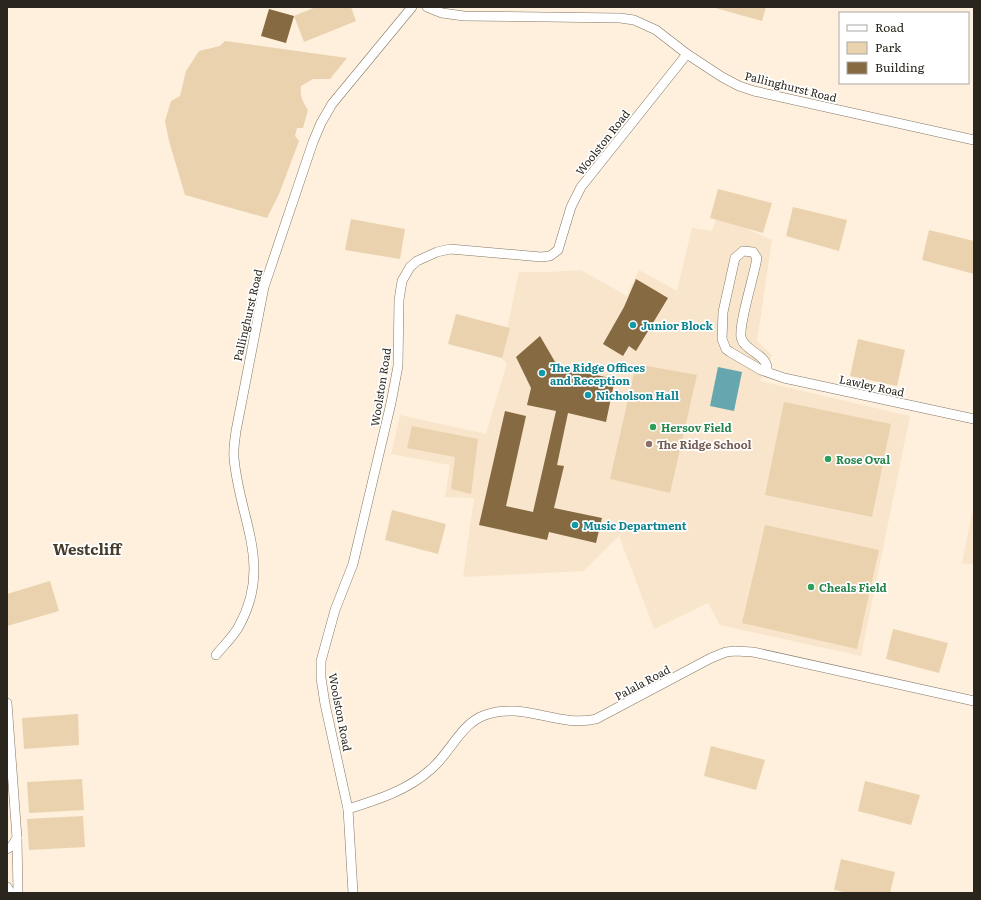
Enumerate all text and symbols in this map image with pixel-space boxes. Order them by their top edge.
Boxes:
legend [839,12,969,84]
text: Road [875,18,905,36]
text: Park [875,38,902,56]
text: Building [875,58,925,76]
street label: Pallinghurst Road [743,67,839,105]
street label: Woolston Road [571,106,633,178]
street label: Pallinghurst Road [229,267,265,363]
place label: Junior Block [641,317,713,333]
marker: Junior Block [628,320,638,330]
street label: Woolston Road [366,346,394,427]
place label: The Ridge Offices and Reception [550,359,645,388]
marker: The Ridge Offices and Reception [537,368,547,378]
street label: Lawley Road [838,370,906,400]
place label: Nicholson Hall [596,387,679,403]
marker: Nicholson Hall [583,390,593,400]
place label: Hersov Field [661,419,732,435]
marker: Hersov Field [648,422,658,432]
place label: The Ridge School [657,436,751,452]
marker: The Ridge School [644,439,654,449]
place label: Rose Oval [836,451,890,467]
marker: Rose Oval [823,454,833,464]
place label: Music Department [583,517,687,533]
marker: Music Department [570,520,580,530]
district label: Westcliff [53,537,123,560]
place label: Cheals Field [819,579,887,595]
marker: Cheals Field [806,582,816,592]
street label: Palala Road [611,661,673,703]
street label: Woolston Road [326,672,356,753]

